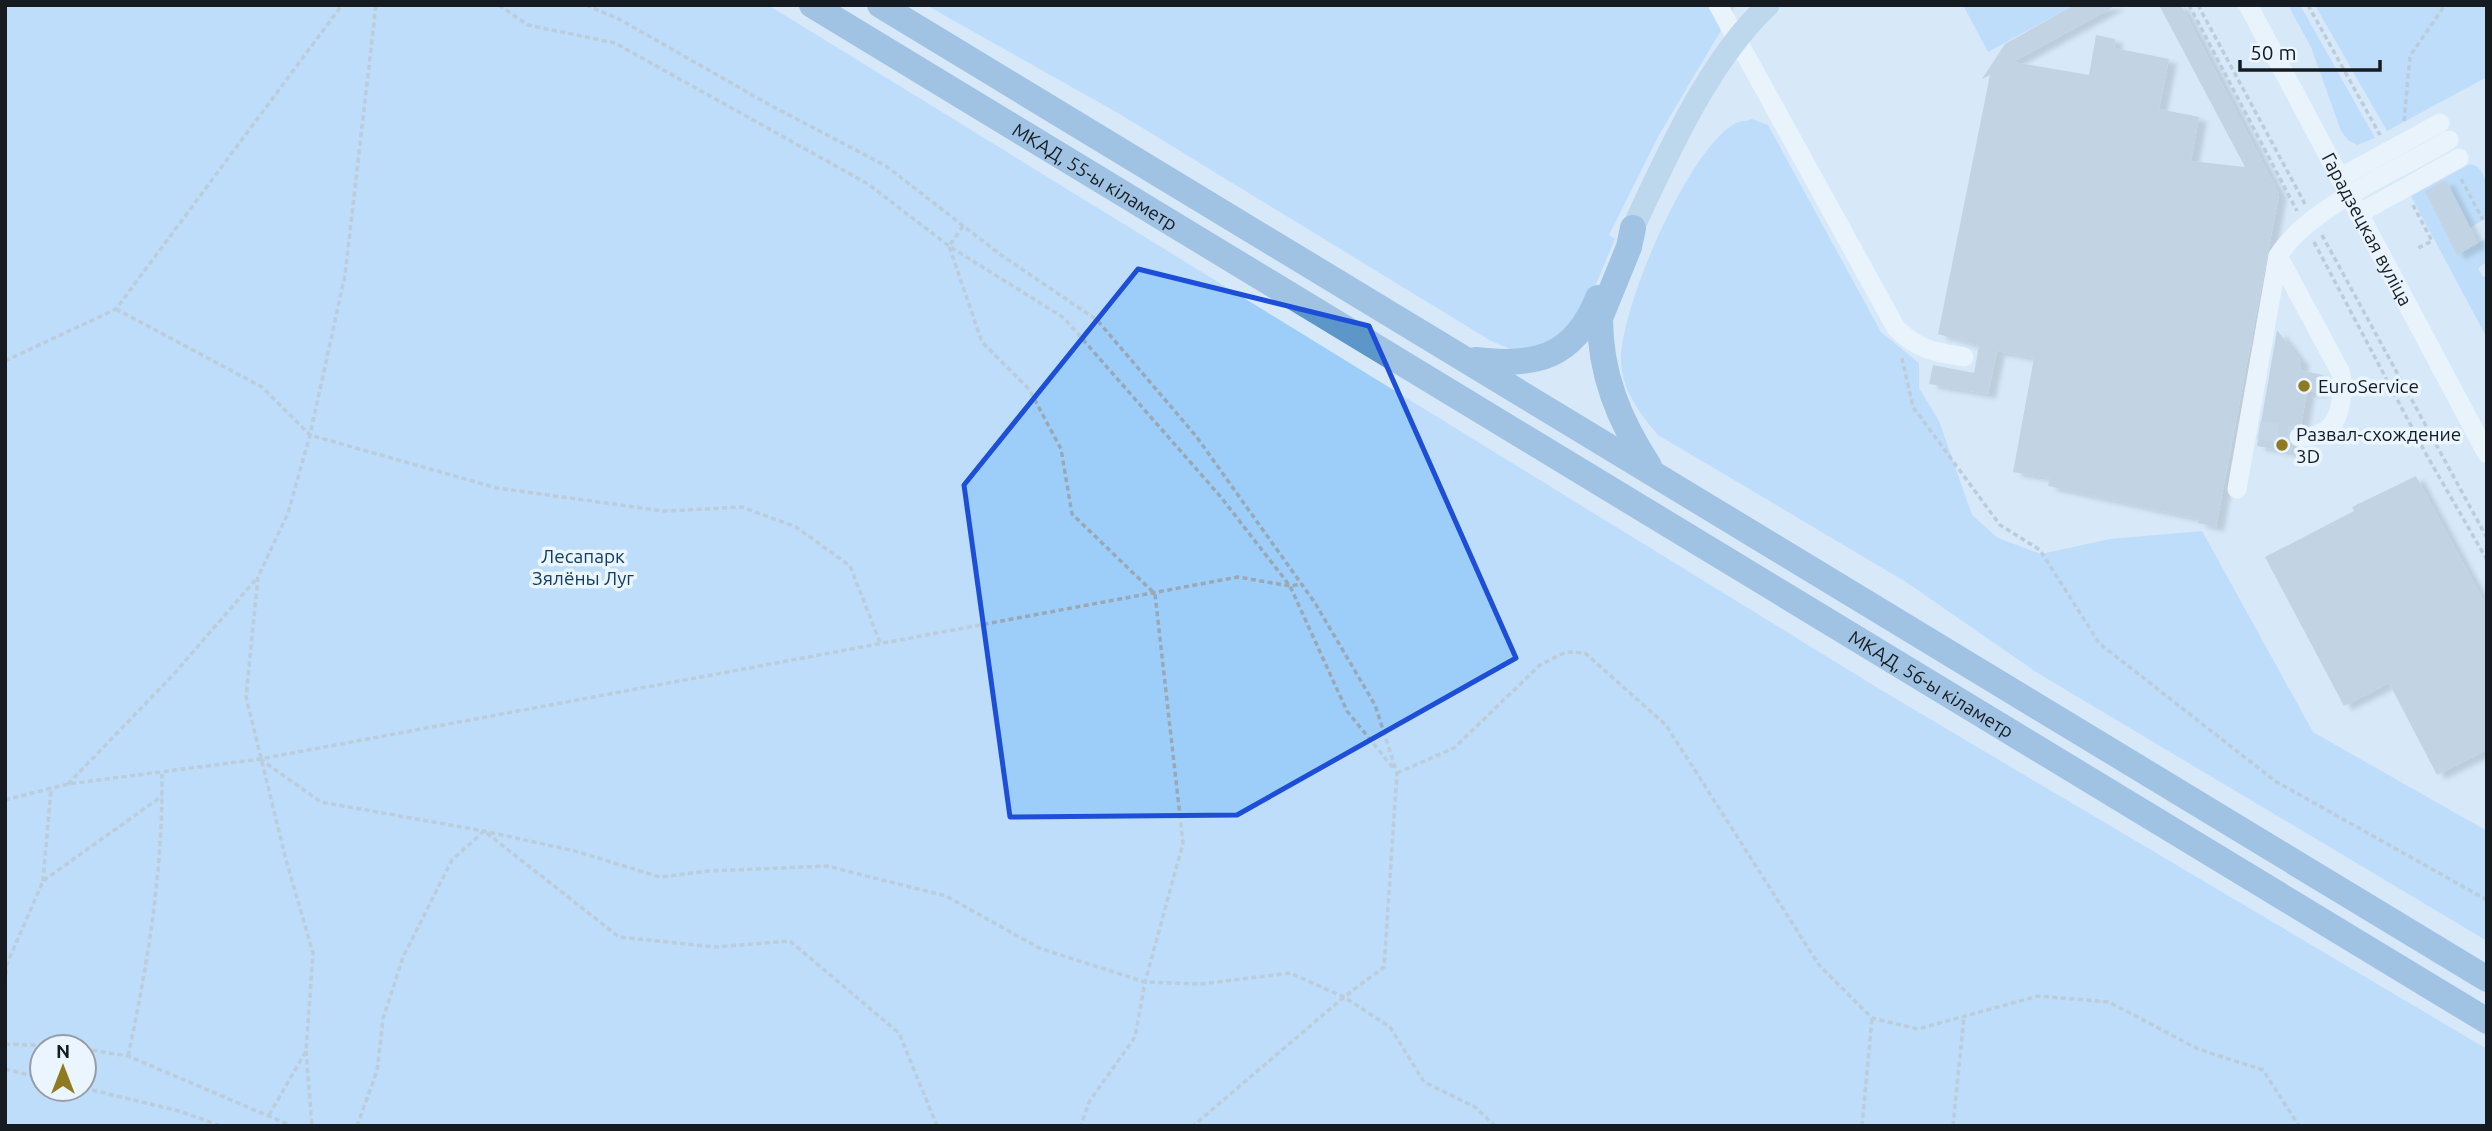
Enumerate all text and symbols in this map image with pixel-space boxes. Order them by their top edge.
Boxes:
scale bar [2240,28,2380,72]
text: 50 m [2250,40,2297,64]
street label: МКАД, 55-ы кіламетр [1009,118,1181,235]
street label: Гарадзецкая вуліца [2318,149,2417,310]
place label: EuroService [2318,375,2419,397]
marker: EuroService [2296,378,2312,394]
place label: Развал-схождение 3D [2296,423,2461,467]
marker: Развал-схождение 3D [2274,437,2290,453]
park label: Лесапарк Зялёны Луг [532,545,634,589]
street label: МКАД, 56-ы кіламетр [1845,626,2018,742]
north arrow [28,1033,98,1103]
text: N [56,1040,70,1062]

